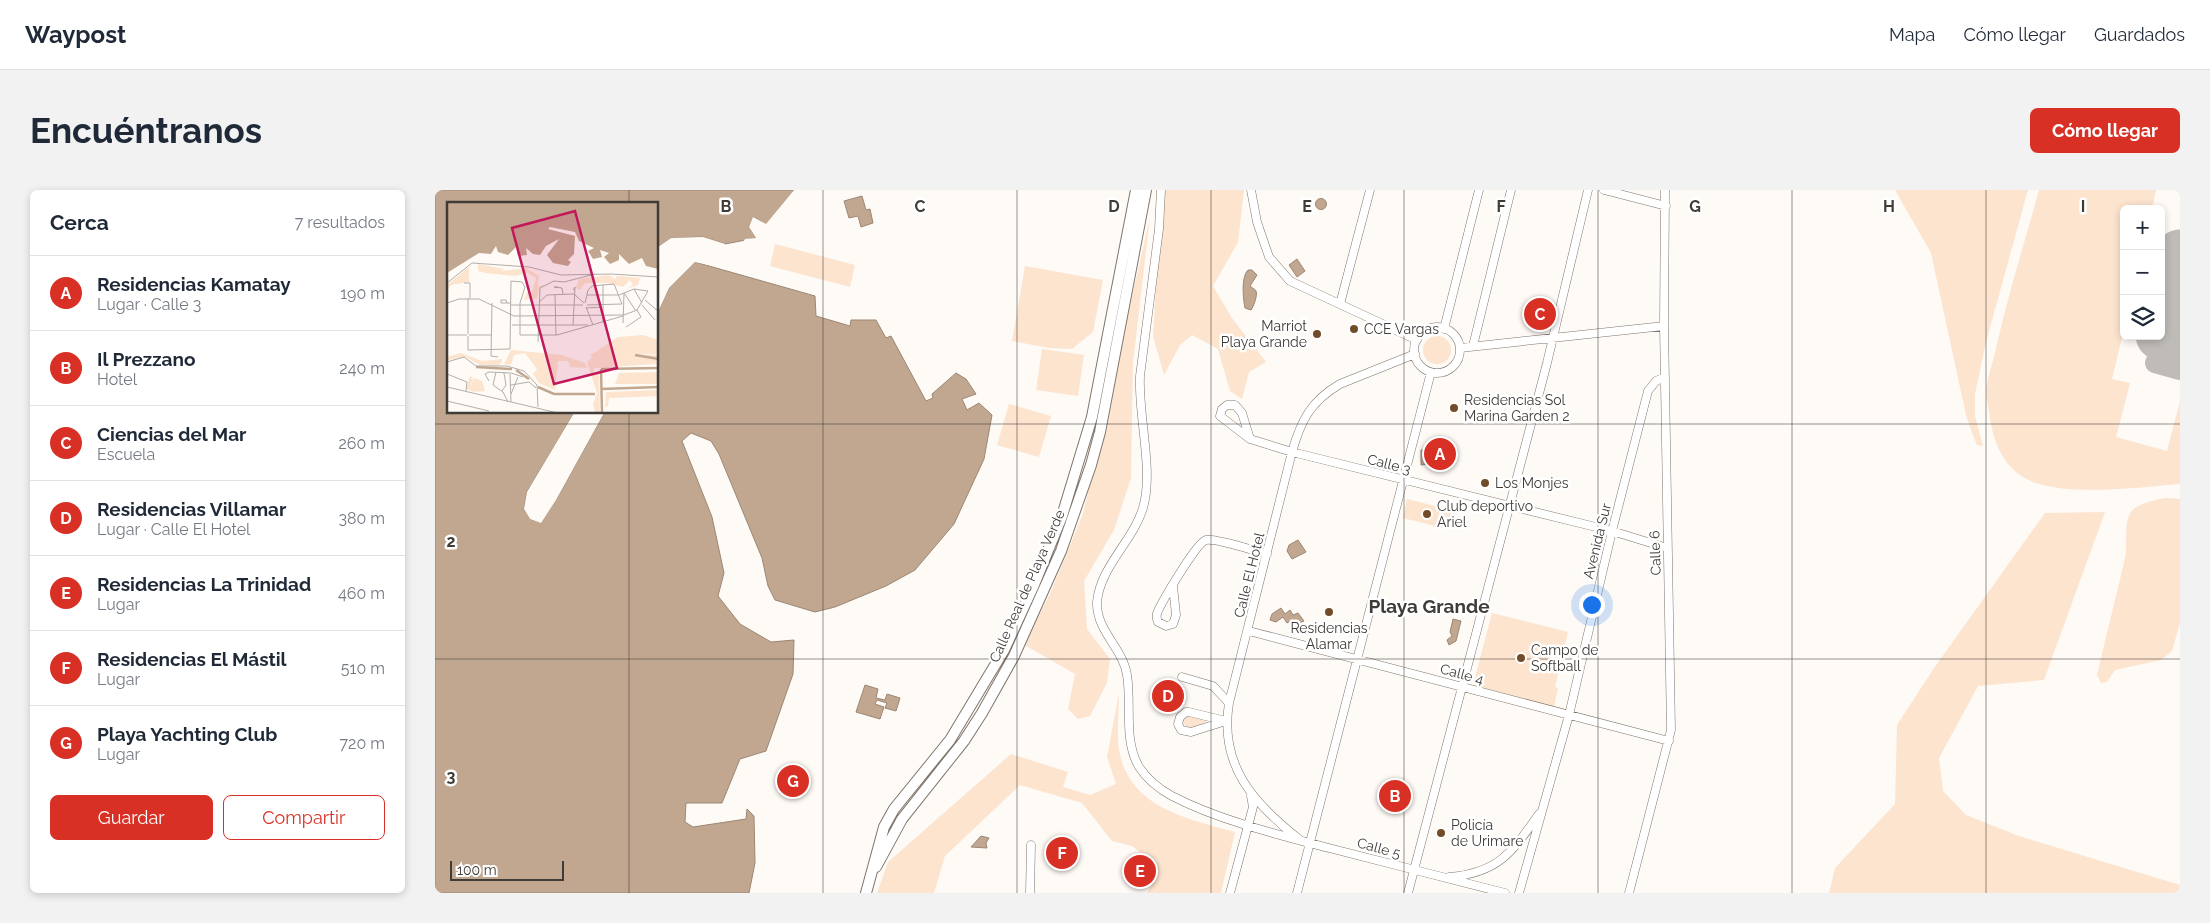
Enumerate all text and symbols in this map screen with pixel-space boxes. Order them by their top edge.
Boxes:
text: Waypost [25,20,126,49]
text: Mapa [1889,24,1935,45]
text: Cómo llegar [1963,24,2066,45]
text: Guardados [2094,24,2185,45]
button: Cómo llegar [2030,108,2180,153]
text: Encuéntranos [30,110,262,151]
text: B [721,197,732,216]
text: C [915,197,926,216]
text: D [1108,197,1120,216]
text: E [1302,197,1312,216]
text: F [1496,197,1506,216]
text: G [1689,197,1701,216]
text: H [1883,197,1895,216]
text: I [2081,197,2085,216]
inset map [447,202,659,414]
map controls [2120,205,2165,340]
button: + [2120,205,2165,250]
text: Cerca [50,210,109,235]
text: 7 resultados [295,213,385,232]
button: − [2120,250,2165,295]
text: Residencias Kamatay [97,273,291,295]
text: A [61,284,71,303]
text: 190 m [340,284,385,303]
text: Lugar · Calle 3 [97,295,201,314]
pin: C [1524,295,1556,333]
button: layers [2120,295,2165,340]
place label: Marriot Playa Grande [1221,318,1307,350]
place label: CCE Vargas [1364,321,1439,337]
marker: CCE Vargas [1348,323,1360,335]
marker: Marriot Playa Grande [1311,328,1323,340]
text: Il Prezzano [97,348,195,370]
text: B [61,359,71,378]
text: 240 m [339,359,385,378]
text: Hotel [97,370,137,389]
place label: Residencias Sol Marina Garden 2 [1464,392,1570,424]
marker: Residencias Sol Marina Garden 2 [1448,402,1460,414]
text: Ciencias del Mar [97,423,246,445]
text: C [61,434,71,453]
text: 260 m [338,434,385,453]
pin: A [1424,435,1456,473]
text: Escuela [97,445,155,464]
street label: Calle 3 [1366,451,1412,477]
place label: Los Monjes [1495,475,1569,491]
marker: Los Monjes [1479,477,1491,489]
text: Residencias Villamar [97,498,286,520]
place label: Club deportivo Ariel [1437,498,1533,530]
street label: Avenida Sur [1580,501,1614,580]
street label: Calle Real de Playa Verde [986,507,1068,665]
marker: Club deportivo Ariel [1421,508,1433,520]
text: D [60,509,72,528]
text: 380 m [338,509,385,528]
text: Lugar · Calle El Hotel [97,520,250,539]
street label: Calle 6 [1646,530,1664,576]
street label: Calle El Hotel [1231,531,1267,619]
text: 2 [446,532,456,551]
text: Residencias La Trinidad [97,573,311,595]
text: E [61,584,71,603]
text: 460 m [338,584,385,603]
your location [1579,592,1605,618]
text: Lugar [97,595,140,614]
district label: Playa Grande [1368,595,1490,617]
marker: Residencias Alamar [1323,606,1335,618]
place label: Residencias Alamar [1290,620,1368,652]
place label: Campo de Softball [1531,642,1599,674]
text: Residencias El Mástil [97,648,287,670]
marker: Campo de Softball [1515,652,1527,664]
text: F [61,659,71,678]
text: 510 m [341,659,385,678]
street label: Calle 4 [1439,661,1486,688]
text: Lugar [97,670,140,689]
pin: D [1152,677,1184,715]
text: Playa Yachting Club [97,723,277,745]
text: G [60,734,72,753]
text: 720 m [340,734,385,753]
text: Lugar [97,745,140,764]
pin: G [777,762,809,800]
text: 3 [447,767,456,786]
pin: B [1379,777,1411,815]
button: Guardar [50,795,213,840]
button: Compartir [223,795,385,840]
place label: Policía de Urimare [1451,817,1523,849]
marker: Policía de Urimare [1435,827,1447,839]
pin: F [1046,834,1078,872]
street label: Calle 5 [1356,835,1403,862]
pin: E [1124,852,1156,890]
scale bar [450,858,564,881]
text: 100 m [457,862,497,878]

